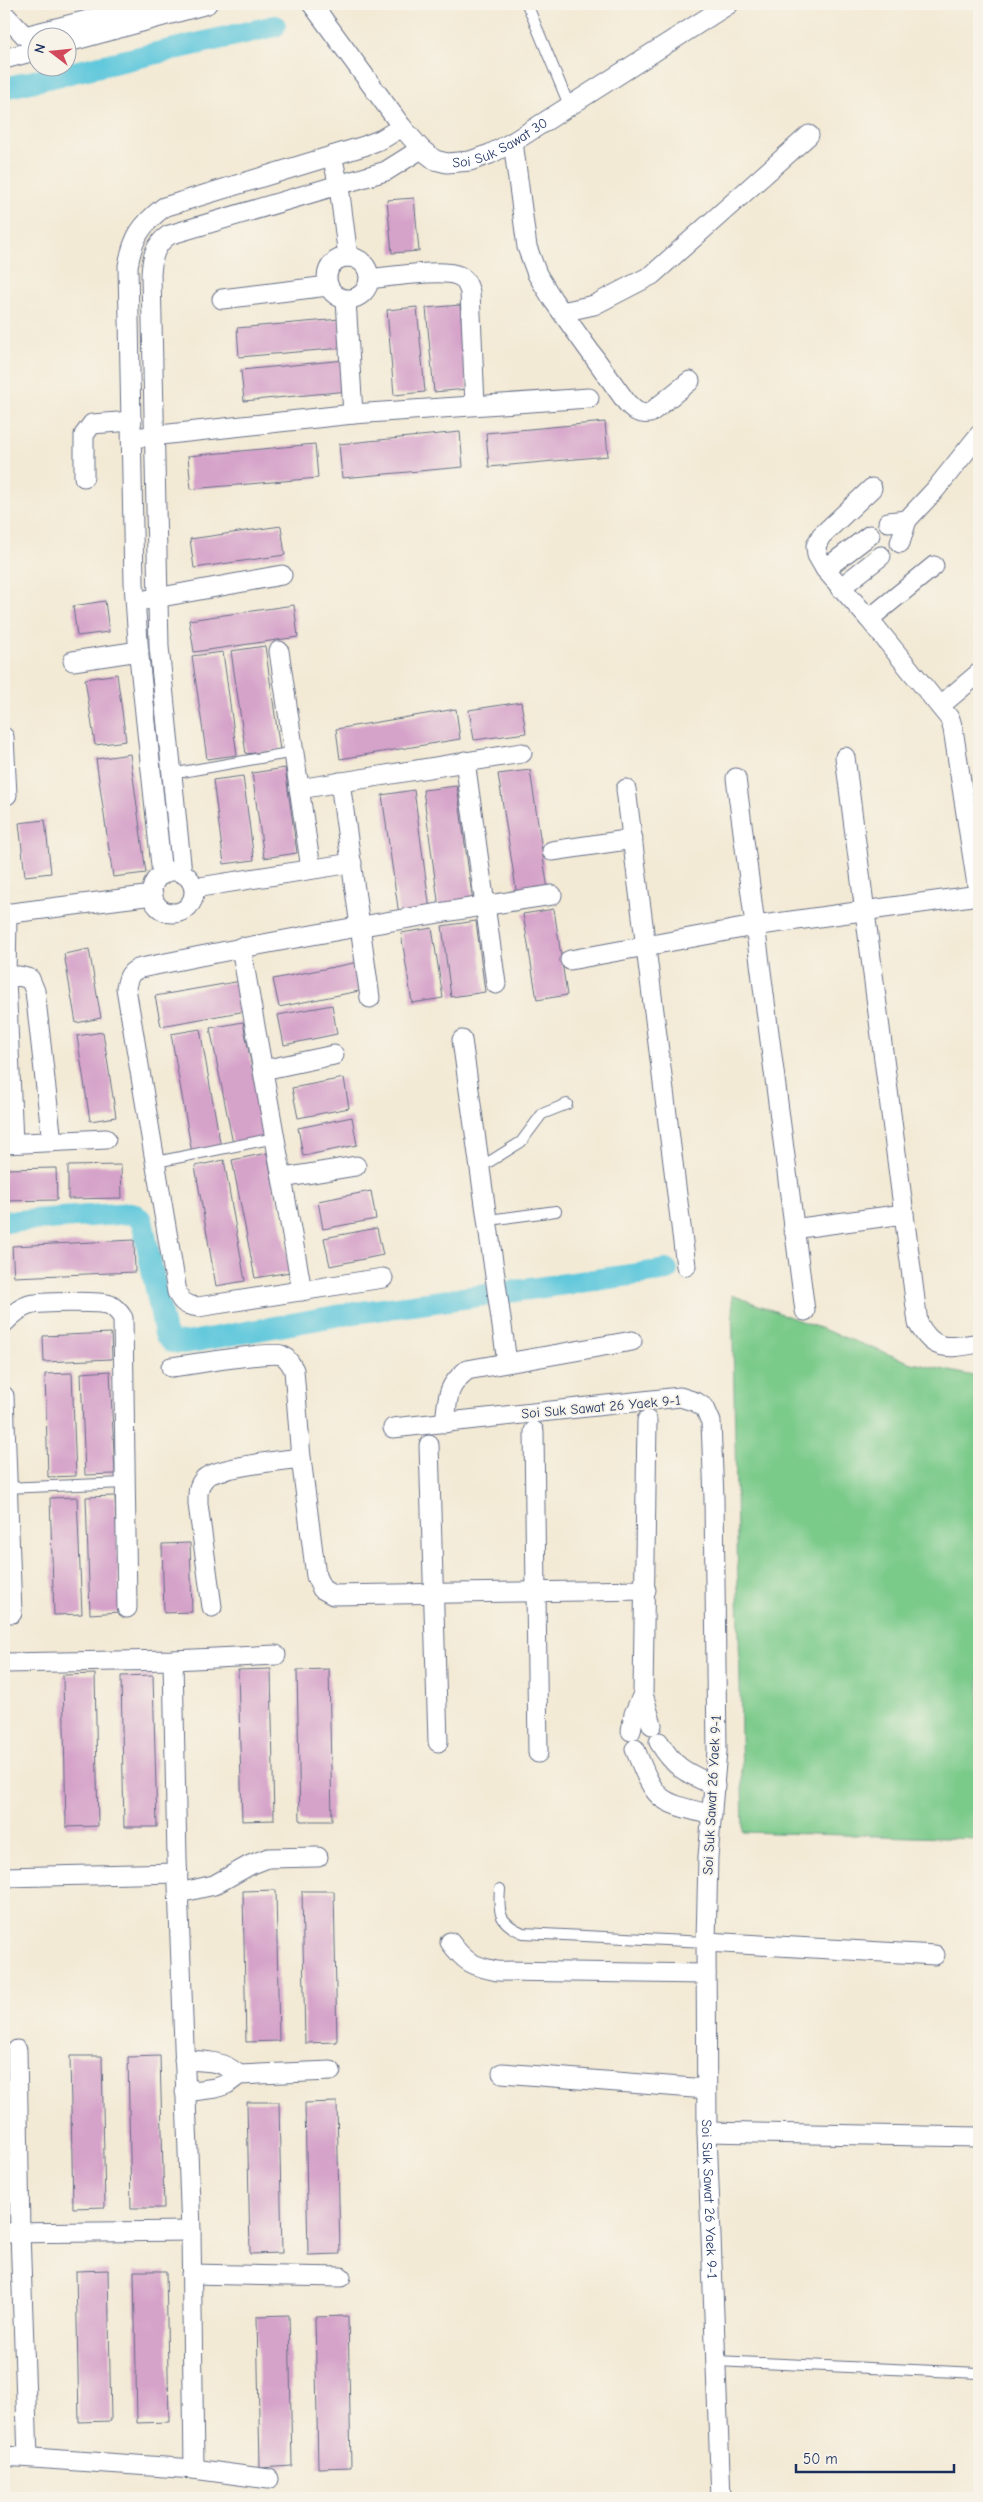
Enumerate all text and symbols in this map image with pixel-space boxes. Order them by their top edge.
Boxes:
north arrow [28,28,78,78]
text: N [31,42,49,55]
street label: Soi Suk Sawat 30 [452,114,551,171]
street label: Soi Suk Sawat 26 Yaek 9-1 [521,1392,681,1422]
street label: Soi Suk Sawat 26 Yaek 9-1 [699,1715,725,1875]
street label: Soi Suk Sawat 26 Yaek 9-1 [698,2119,721,2279]
scale bar [796,2442,953,2474]
text: 50 m [803,2450,838,2468]

